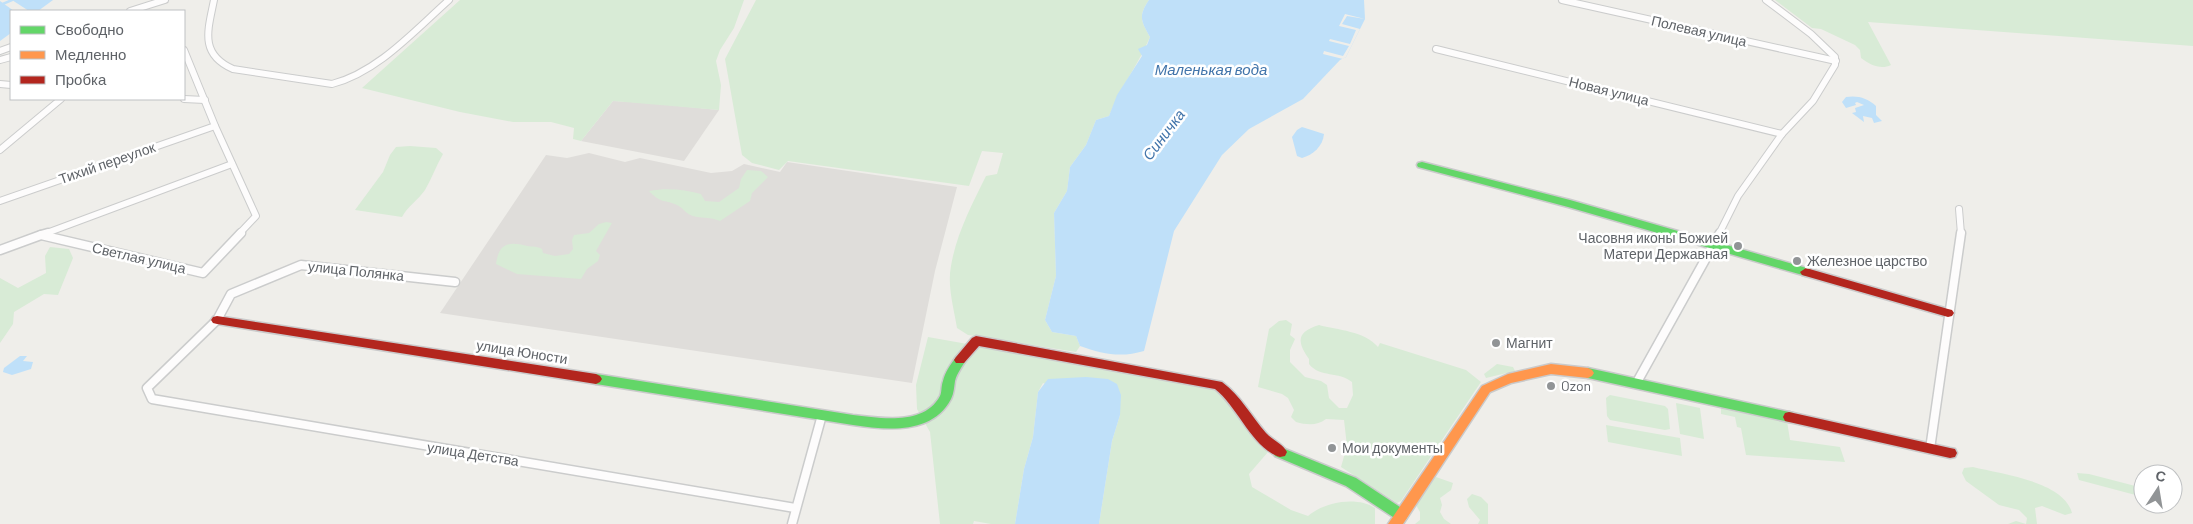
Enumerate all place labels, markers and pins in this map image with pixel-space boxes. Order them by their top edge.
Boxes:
place label: Часовня иконы Божией Матери Державная [1578,229,1728,262]
marker: Часовня иконы Божией Матери Державная [1732,240,1744,252]
place label: Железное царство [1807,252,1928,269]
marker: Железное царство [1791,255,1803,267]
place label: Магнит [1506,334,1553,351]
marker: Магнит [1490,337,1502,349]
place label: Ozon [1561,377,1591,394]
marker: Ozon [1545,380,1557,392]
place label: Мои документы [1342,439,1443,456]
marker: Мои документы [1326,442,1338,454]

